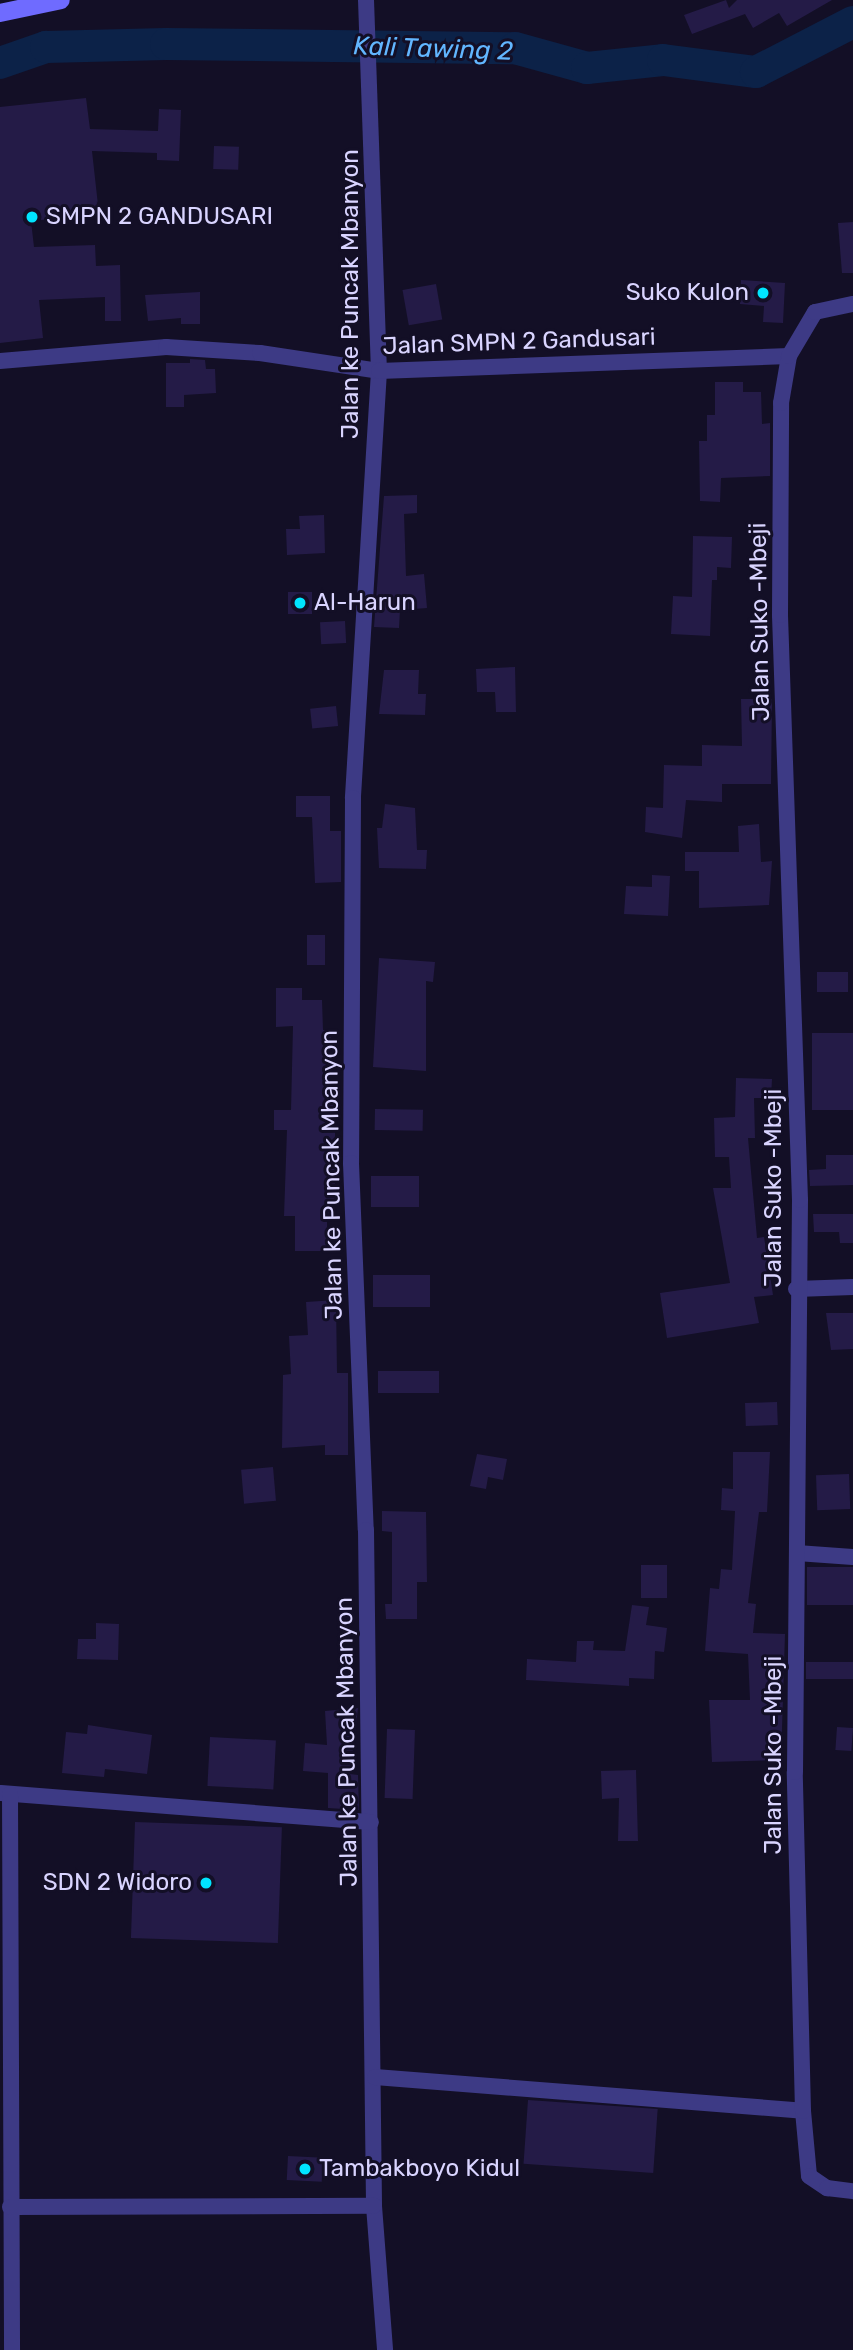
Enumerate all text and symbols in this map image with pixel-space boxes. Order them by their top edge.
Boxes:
water label: Kali Tawing 2 [352,31,514,67]
street label: Jalan ke Puncak Mbanyon [337,149,365,439]
place label: SMPN 2 GANDUSARI [46,203,273,231]
marker: SMPN 2 GANDUSARI [24,209,40,225]
place label: Suko Kulon [626,279,749,307]
marker: Suko Kulon [755,285,771,301]
street label: Jalan SMPN 2 Gandusari [382,323,656,361]
street label: Jalan Suko -Mbeji [744,522,776,722]
place label: Al-Harun [314,589,416,617]
marker: Al-Harun [292,595,308,611]
street label: Jalan ke Puncak Mbanyon [315,1030,349,1320]
street label: Jalan Suko -Mbeji [760,1089,788,1287]
street label: Jalan ke Puncak Mbanyon [330,1597,364,1887]
street label: Jalan Suko -Mbeji [760,1656,788,1854]
place label: SDN 2 Widoro [42,1869,192,1897]
marker: SDN 2 Widoro [198,1875,214,1891]
place label: Tambakboyo Kidul [319,2155,520,2183]
marker: Tambakboyo Kidul [297,2161,313,2177]

